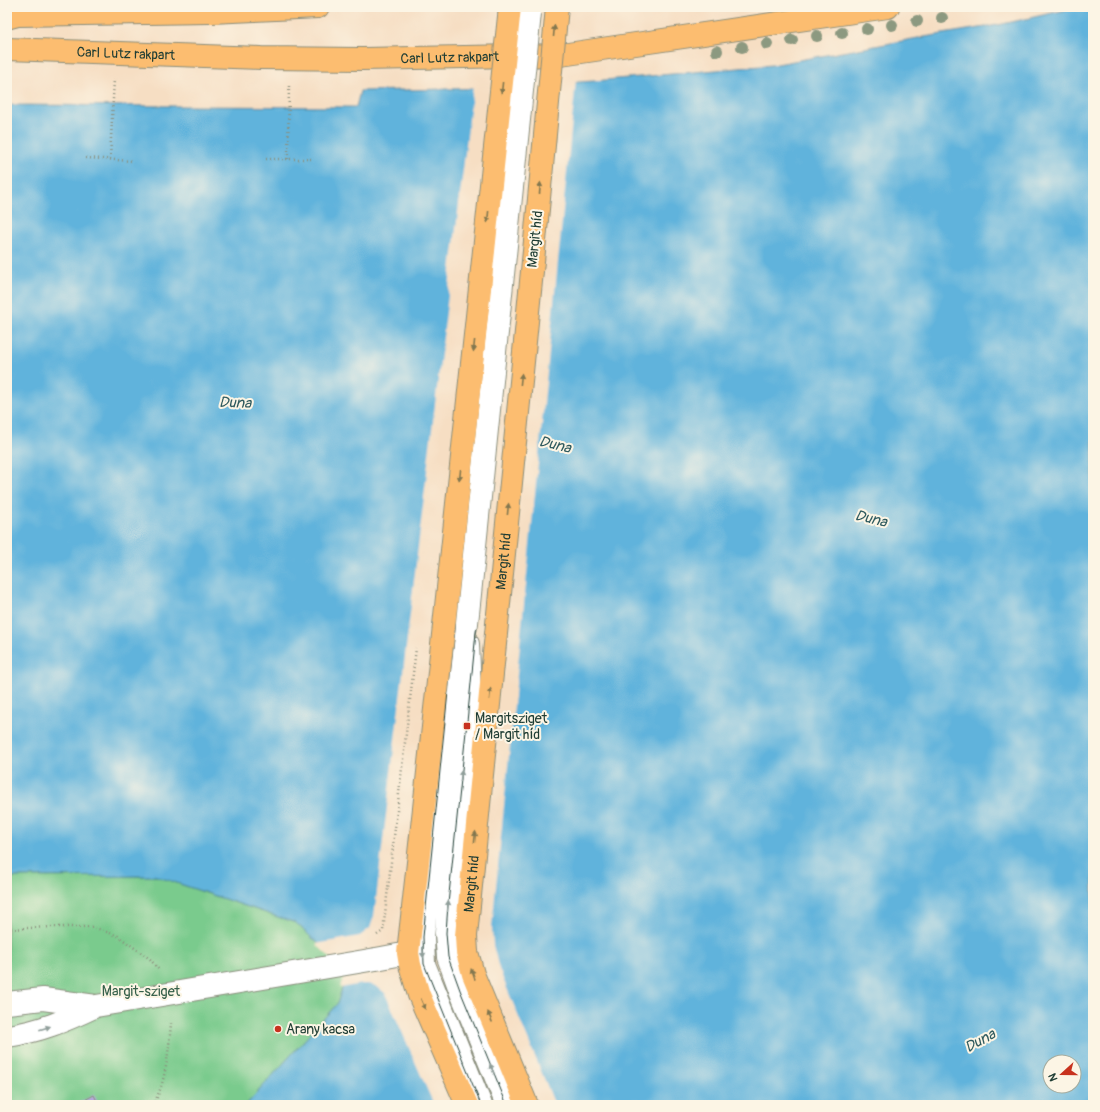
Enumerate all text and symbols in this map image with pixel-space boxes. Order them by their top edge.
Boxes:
one-way arrow [551,25,558,37]
street label: Carl Lutz rakpart [76,43,176,63]
street label: Carl Lutz rakpart [400,48,500,67]
one-way arrow [498,82,505,94]
one-way arrow [536,182,543,194]
street label: Margit híd [524,210,546,268]
one-way arrow [485,211,491,223]
one-way arrow [471,340,477,352]
one-way arrow [518,373,524,385]
water label: Duna [219,393,252,413]
water label: Duna [537,432,574,458]
one-way arrow [457,469,463,481]
one-way arrow [505,503,511,515]
water label: Duna [853,506,890,532]
street label: Margit híd [492,532,514,591]
one-way arrow [486,688,493,700]
place label: Margitsziget / Margit híd [475,710,548,743]
marker: Margitsziget / Margit híd [462,721,472,731]
one-way arrow [458,770,465,782]
one-way arrow [472,831,479,843]
street label: Margit híd [460,854,482,913]
one-way arrow [444,900,451,912]
one-way arrow [420,946,427,958]
one-way arrow [470,968,476,980]
park label: Margit-sziget [102,983,181,1000]
one-way arrow [421,998,427,1010]
one-way arrow [487,1011,493,1023]
place label: Arany kacsa [286,1021,355,1038]
one-way arrow [39,1024,51,1030]
marker: Arany kacsa [273,1024,283,1034]
water label: Duna [961,1024,1000,1057]
north arrow [1042,1054,1082,1094]
one-way arrow [489,1063,496,1075]
text: N [1046,1071,1061,1083]

